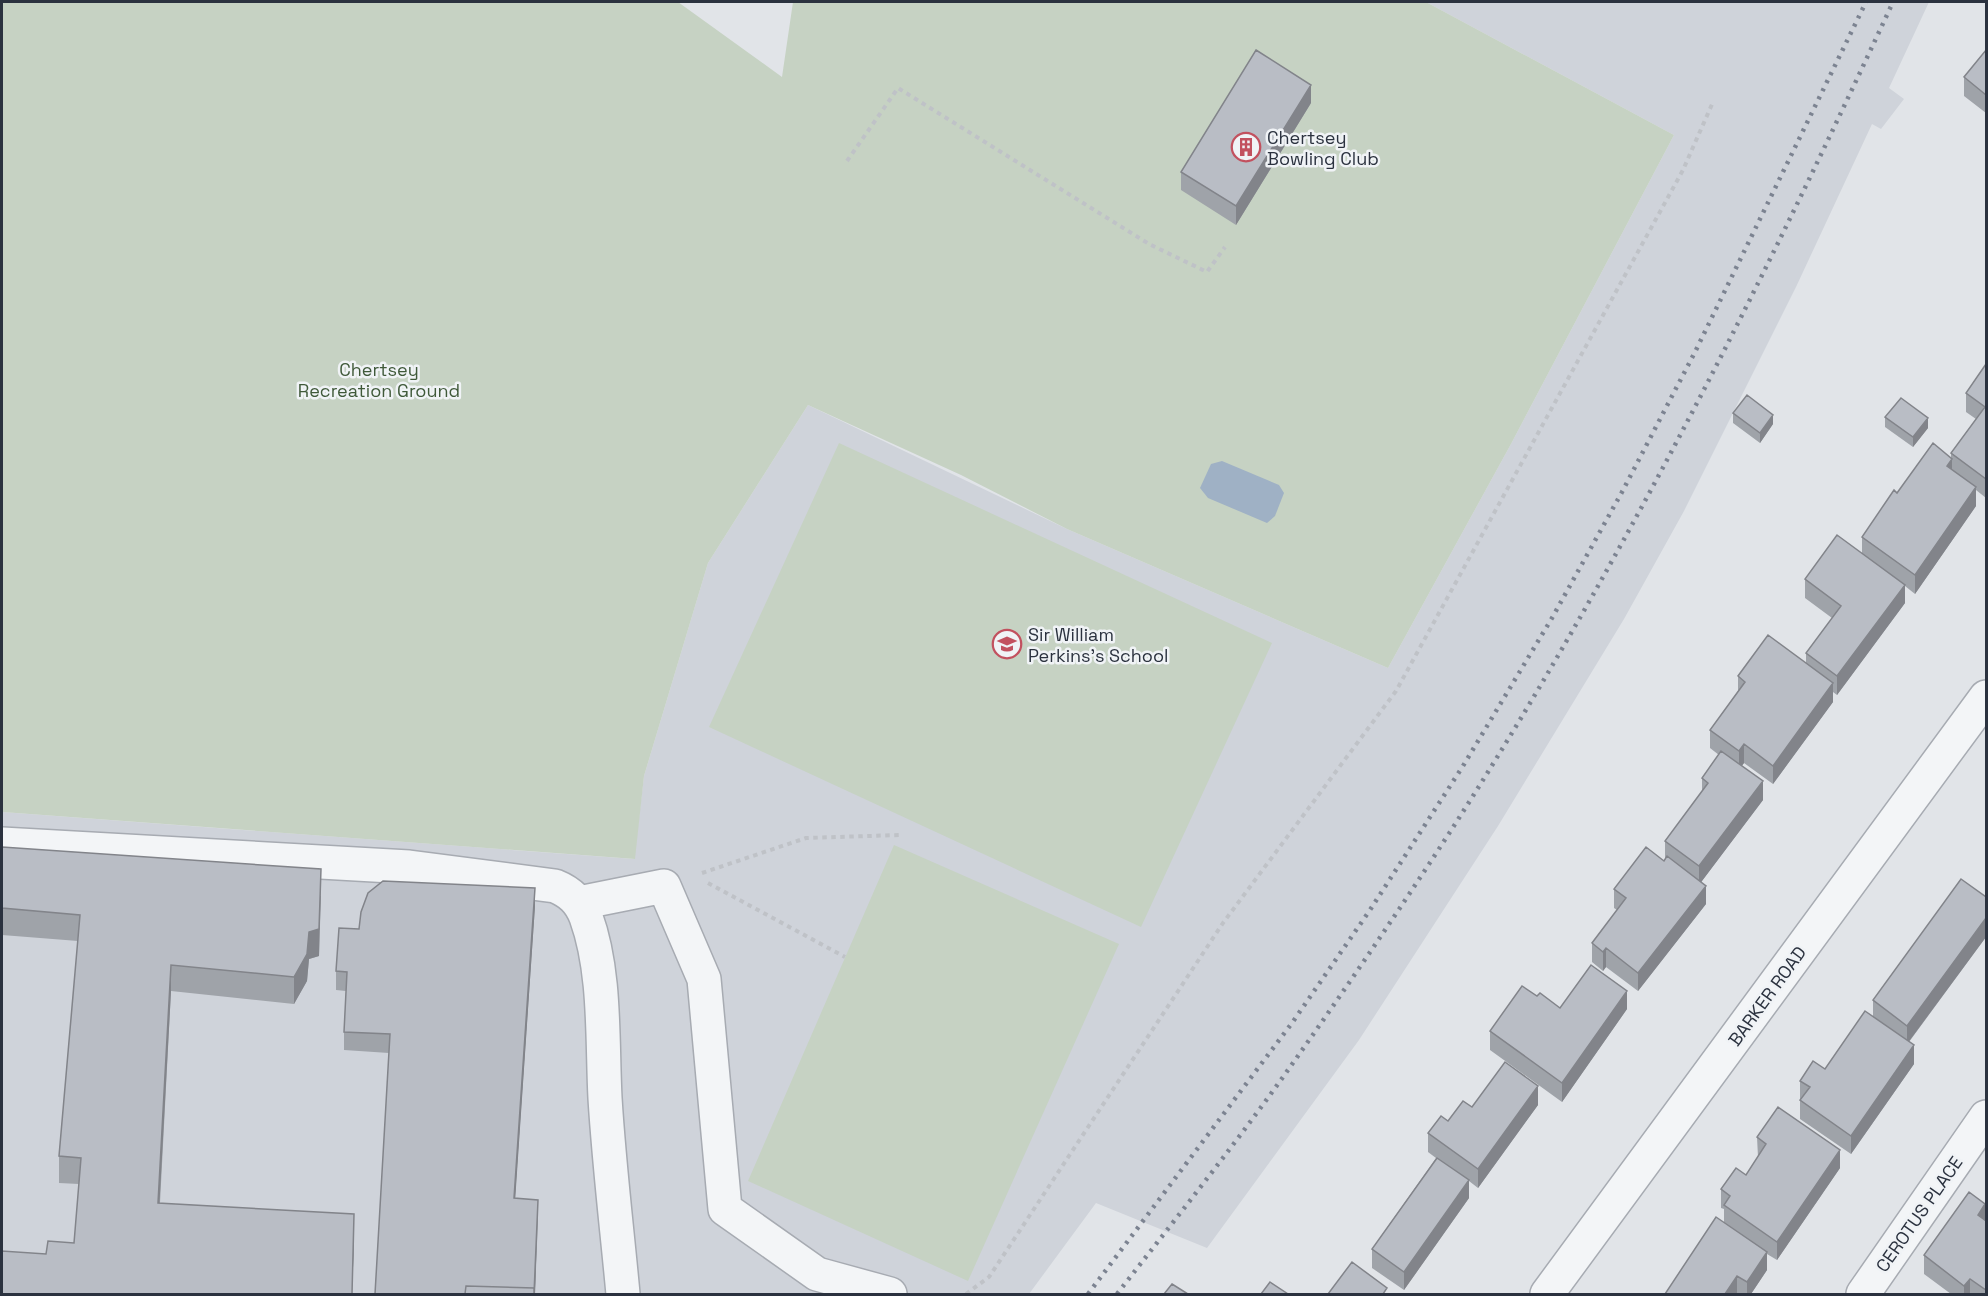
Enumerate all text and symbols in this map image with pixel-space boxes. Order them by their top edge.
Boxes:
place label: Chertsey Bowling Club [1267,126,1379,170]
building icon: Chertsey Bowling Club [1230,131,1262,163]
park label: Chertsey Recreation Ground [298,358,460,402]
place label: Sir William Perkins's School [1028,623,1169,667]
school or university icon: Sir William Perkins's School [991,628,1023,660]
street label: BARKER ROAD [1723,941,1811,1051]
street label: CEROTUS PLACE [1870,1152,1968,1276]

